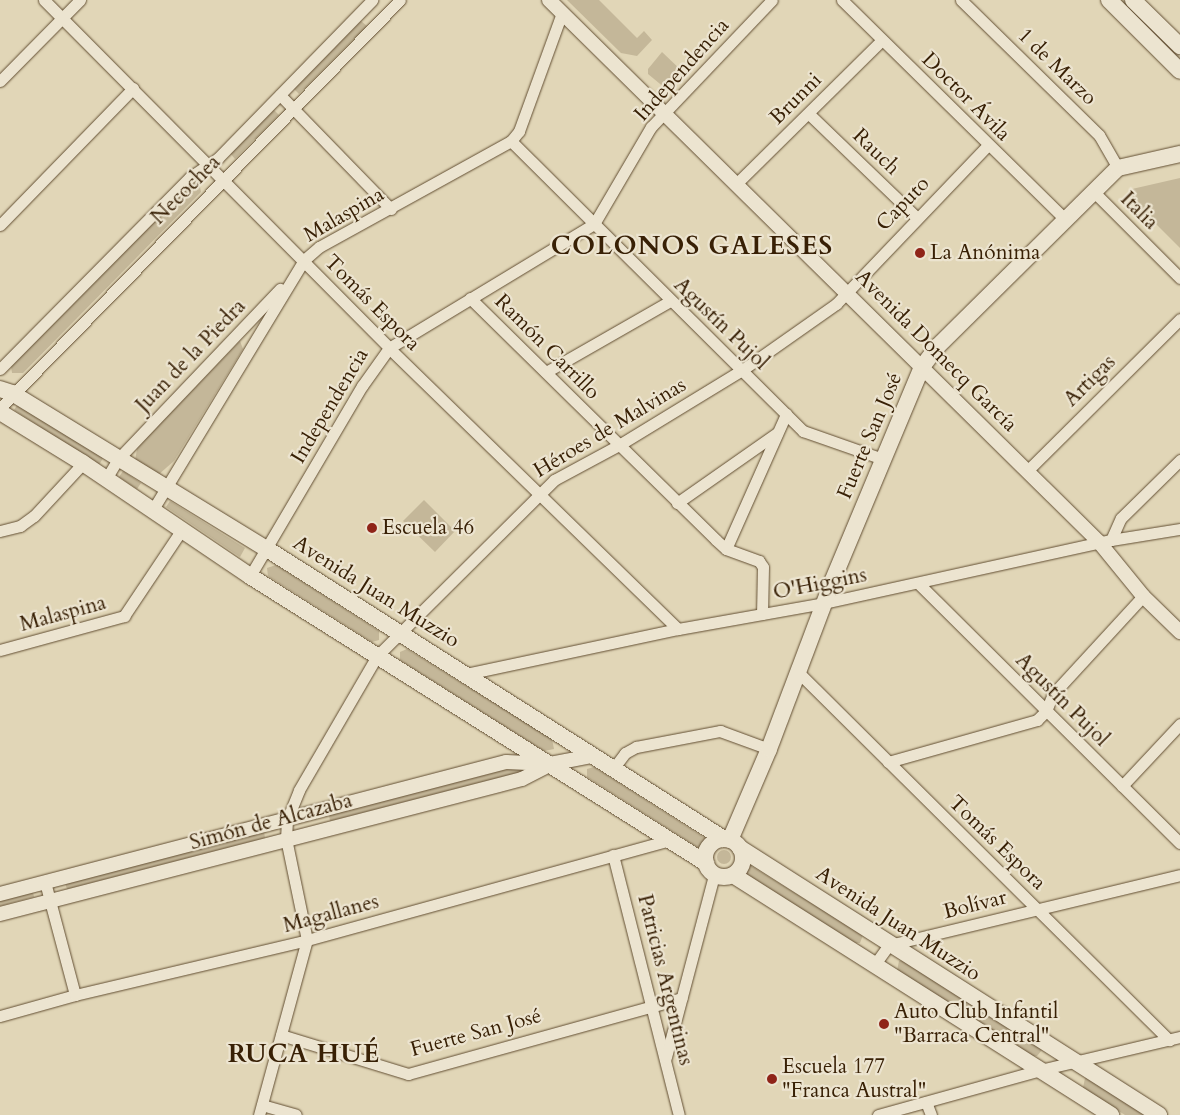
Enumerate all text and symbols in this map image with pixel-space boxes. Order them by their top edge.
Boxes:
street label: Independencia [629,13,735,127]
street label: 1 de Marzo [1012,23,1102,111]
street label: Doctor Ávila [916,47,1016,147]
street label: Brunni [765,68,827,130]
street label: Rauch [847,123,905,181]
street label: Necochea [146,150,226,230]
street label: Caputo [871,172,935,236]
street label: Malaspina [299,182,389,248]
street label: Italia [1115,187,1163,235]
district label: COLONOS GALESES [549,230,835,262]
place label: La Anónima [930,240,1040,266]
marker: La Anónima [914,247,926,259]
street label: Tomás Espora [319,250,425,356]
street label: Avenida Domecq García [850,265,1022,437]
street label: Agustín Pujol [668,273,774,375]
street label: Ramón Carrillo [489,289,605,405]
street label: Juan de la Piedra [131,294,251,418]
street label: Independencia [286,344,374,468]
street label: Artigas [1059,350,1121,412]
street label: Fuerte San José [832,369,908,503]
street label: Héroes de Malvinas [529,373,691,483]
place label: Escuela 46 [382,515,474,541]
marker: Escuela 46 [366,522,378,534]
street label: Avenida Juan Muzzio [288,531,464,653]
street label: O'Higgins [771,563,869,605]
street label: Malaspina [17,590,109,638]
street label: Agustín Pujol [1010,648,1114,752]
street label: Simón de Alcazaba [187,788,355,856]
street label: Tomás Espora [943,790,1051,896]
street label: Avenida Juan Muzzio [811,861,985,987]
street label: Bolívar [941,885,1009,925]
street label: Magallanes [280,889,382,939]
street label: Patricias Argentinas [632,892,698,1068]
place label: Auto Club Infantil "Barraca Central" [894,999,1058,1049]
street label: Fuerte San José [408,1003,544,1063]
marker: Auto Club Infantil "Barraca Central" [878,1018,890,1030]
district label: RUCA HUÉ [227,1038,381,1070]
place label: Escuela 177 "Franca Austral" [782,1054,926,1104]
marker: Escuela 177 "Franca Austral" [766,1073,778,1085]

